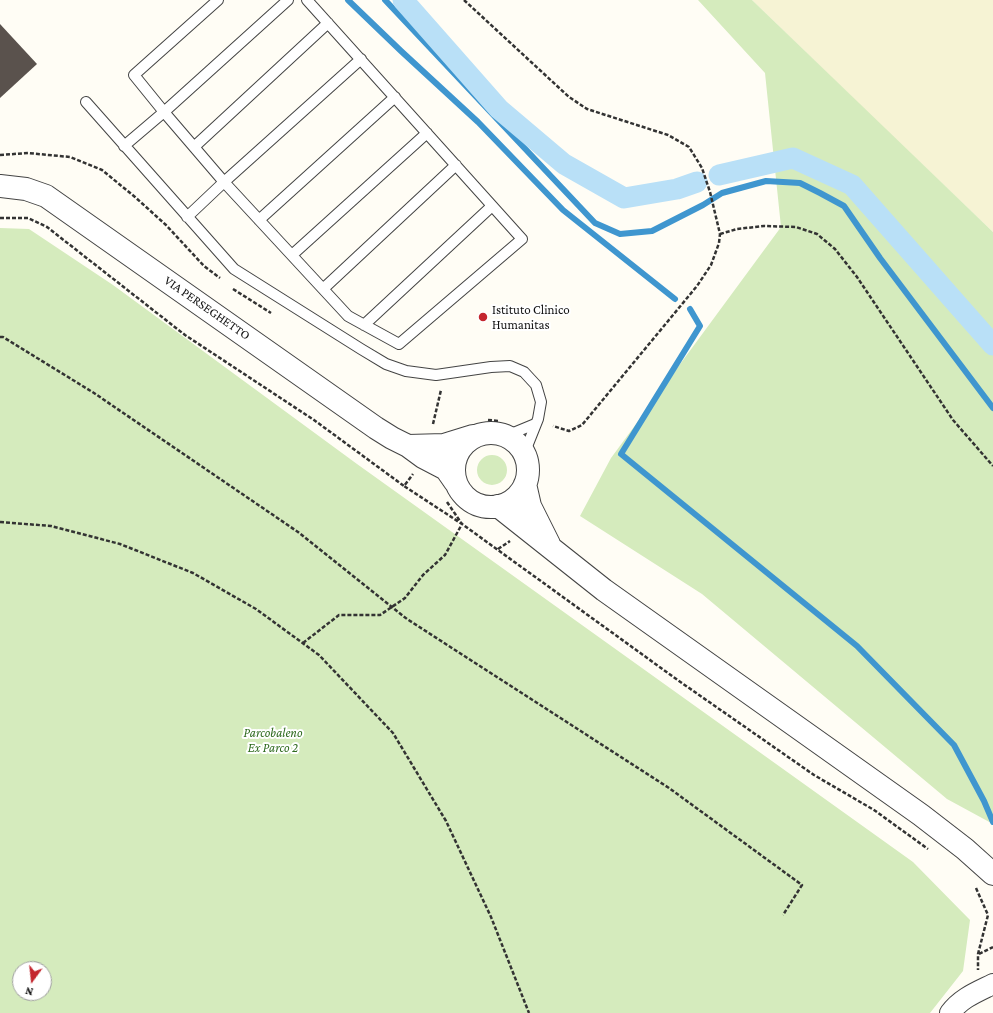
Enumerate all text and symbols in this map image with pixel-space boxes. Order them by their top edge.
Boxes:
street label: VIA PERSEGHETTO [161,273,253,343]
place label: Istituto Clinico Humanitas [492,302,570,333]
marker: Istituto Clinico Humanitas [477,311,489,323]
park label: Parcobaleno Ex Parco 2 [244,725,302,756]
north arrow [12,961,52,1001]
text: N [24,985,34,998]

